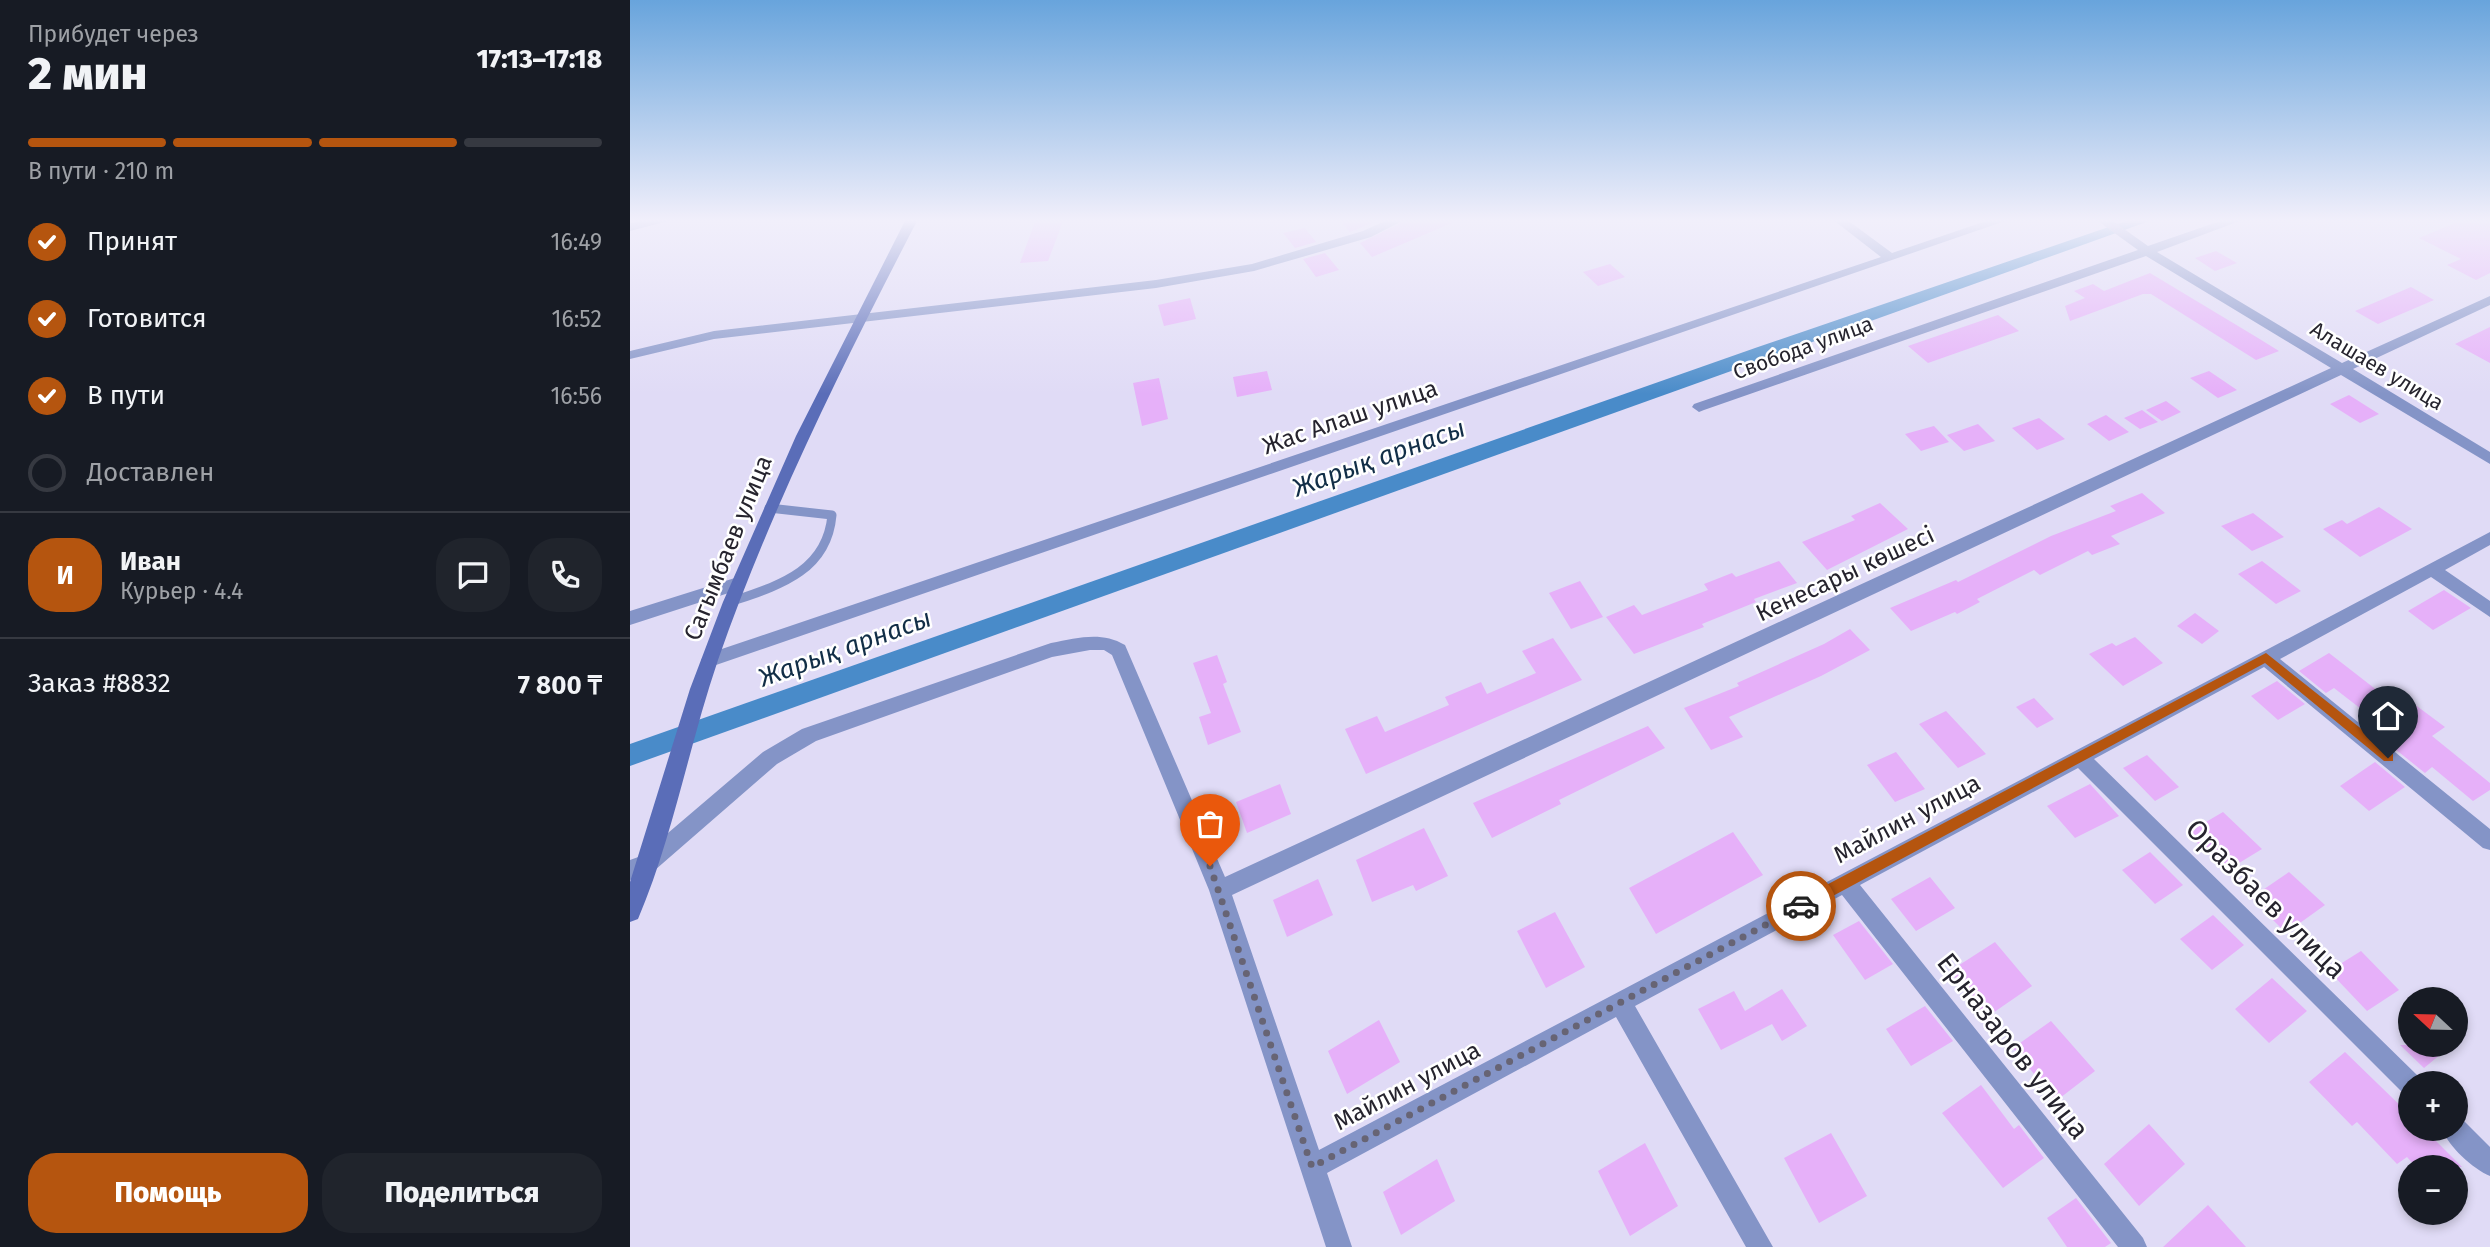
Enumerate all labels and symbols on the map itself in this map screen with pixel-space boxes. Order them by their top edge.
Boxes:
street label: Свобода улица [1730,311,1876,385]
street label: Алашаев улица [2306,316,2448,416]
street label: Жас Алаш улица [1259,374,1441,460]
water label: Жарық арнасы [1288,412,1469,504]
street label: Сагымбаев улица [678,452,778,644]
street label: Кенесары көшесі [1751,520,1939,628]
water label: Жарық арнасы [754,602,935,694]
pin [2358,686,2418,758]
street label: Майлин улица [1829,769,1985,869]
pin [1180,794,1240,866]
street label: Оразбаев улица [2179,812,2353,986]
courier [1766,871,1836,941]
street label: Ерназаров улица [1930,947,2096,1145]
north arrow [2398,987,2468,1057]
street label: Майлин улица [1329,1036,1485,1136]

